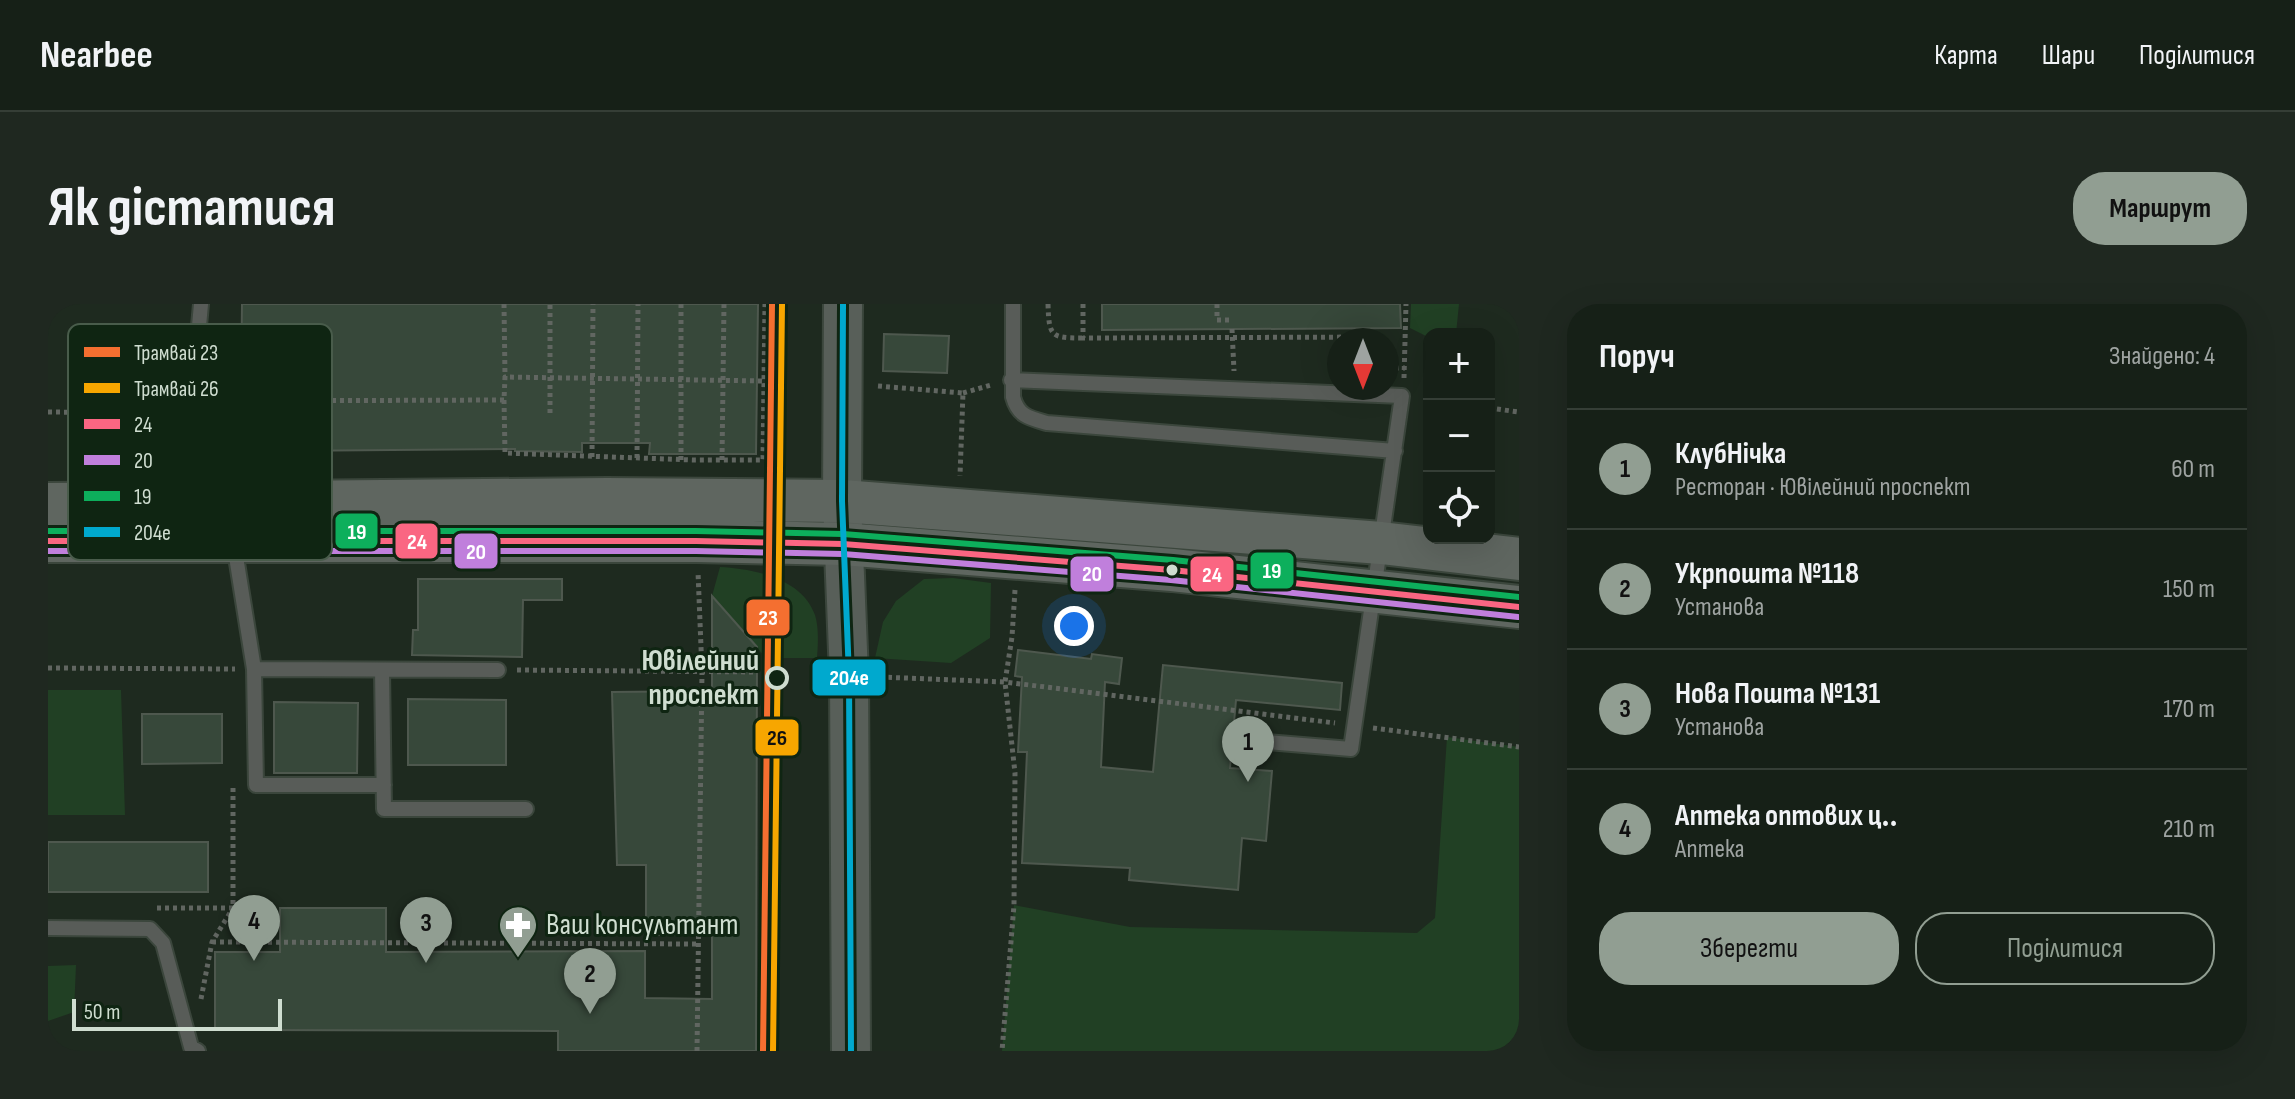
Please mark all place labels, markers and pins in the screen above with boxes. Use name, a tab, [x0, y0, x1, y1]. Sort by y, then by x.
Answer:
unlabelled marker	[1164, 562, 1180, 578]
place label: Ювілейний проспект	[641, 643, 759, 713]
marker: Ювілейний проспект	[766, 667, 788, 689]
pin: 1	[1222, 716, 1274, 782]
pin: 4	[228, 895, 280, 961]
pin: 3	[400, 897, 452, 963]
pharmacy icon: Ваш консультант	[497, 904, 539, 959]
place label: Ваш консультант	[546, 907, 739, 943]
pin: 2	[564, 948, 616, 1014]

